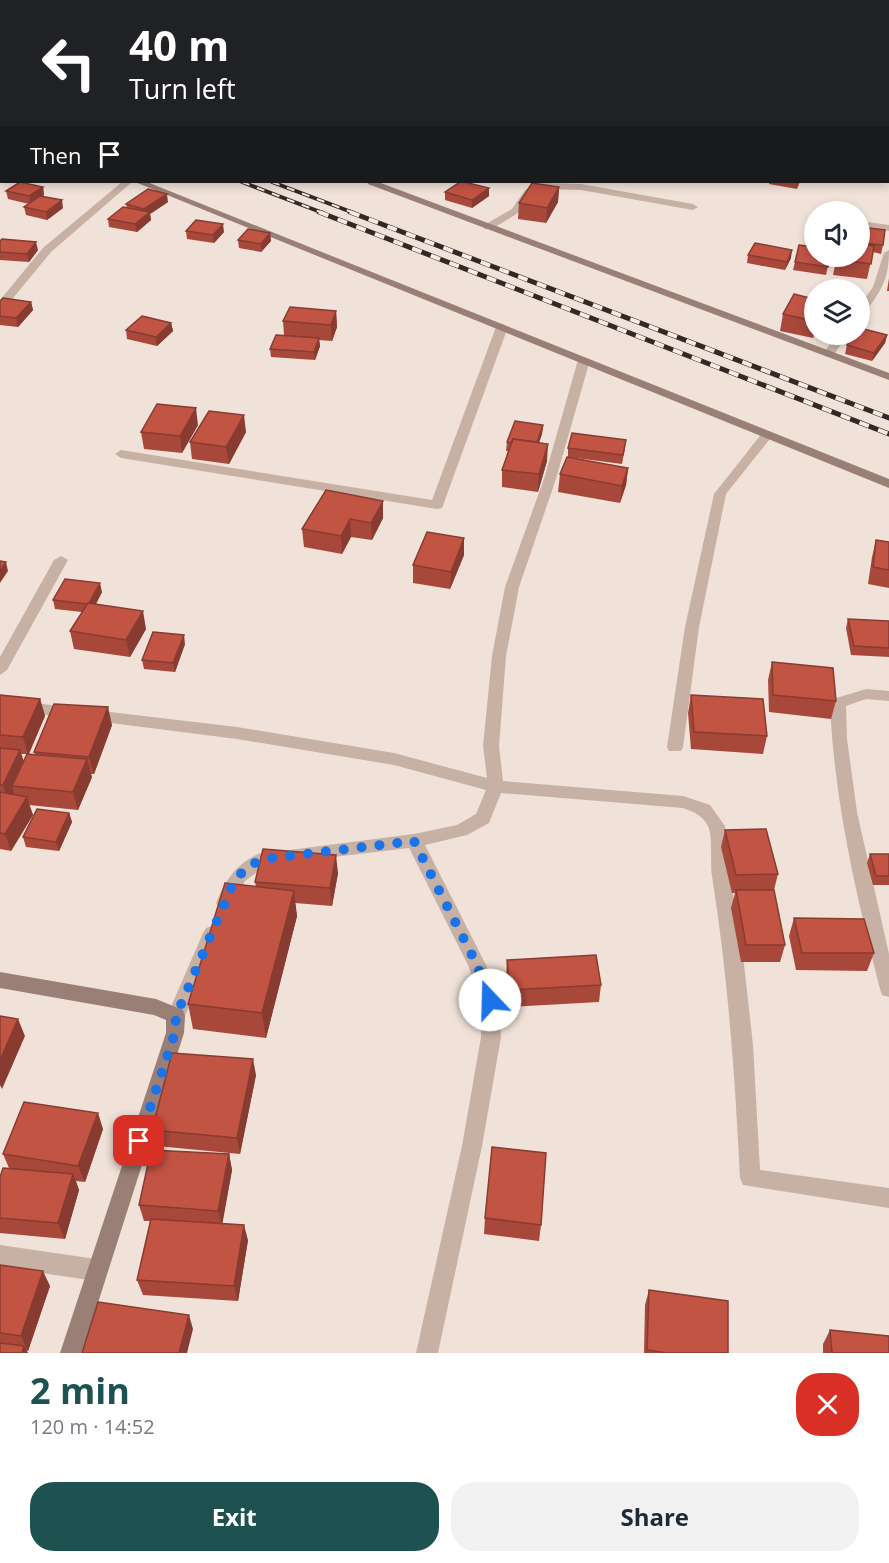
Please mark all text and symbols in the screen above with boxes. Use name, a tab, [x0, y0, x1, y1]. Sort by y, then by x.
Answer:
text: 40 m	[129, 16, 229, 73]
icon: left	[30, 24, 108, 102]
text: Turn left	[129, 70, 236, 107]
icon: arrive	[93, 138, 126, 171]
text: Then	[30, 140, 81, 170]
map controls	[804, 201, 870, 345]
button: sound	[804, 201, 870, 267]
button: layers	[804, 279, 870, 345]
position arrow	[458, 968, 522, 1032]
pin	[113, 1115, 164, 1166]
icon: arrive	[122, 1124, 155, 1157]
text: 2 min	[30, 1366, 130, 1415]
button: close	[796, 1373, 859, 1436]
text: 120 m · 14:52	[30, 1413, 155, 1440]
button: Exit	[30, 1482, 439, 1551]
button: Share	[451, 1482, 859, 1551]

